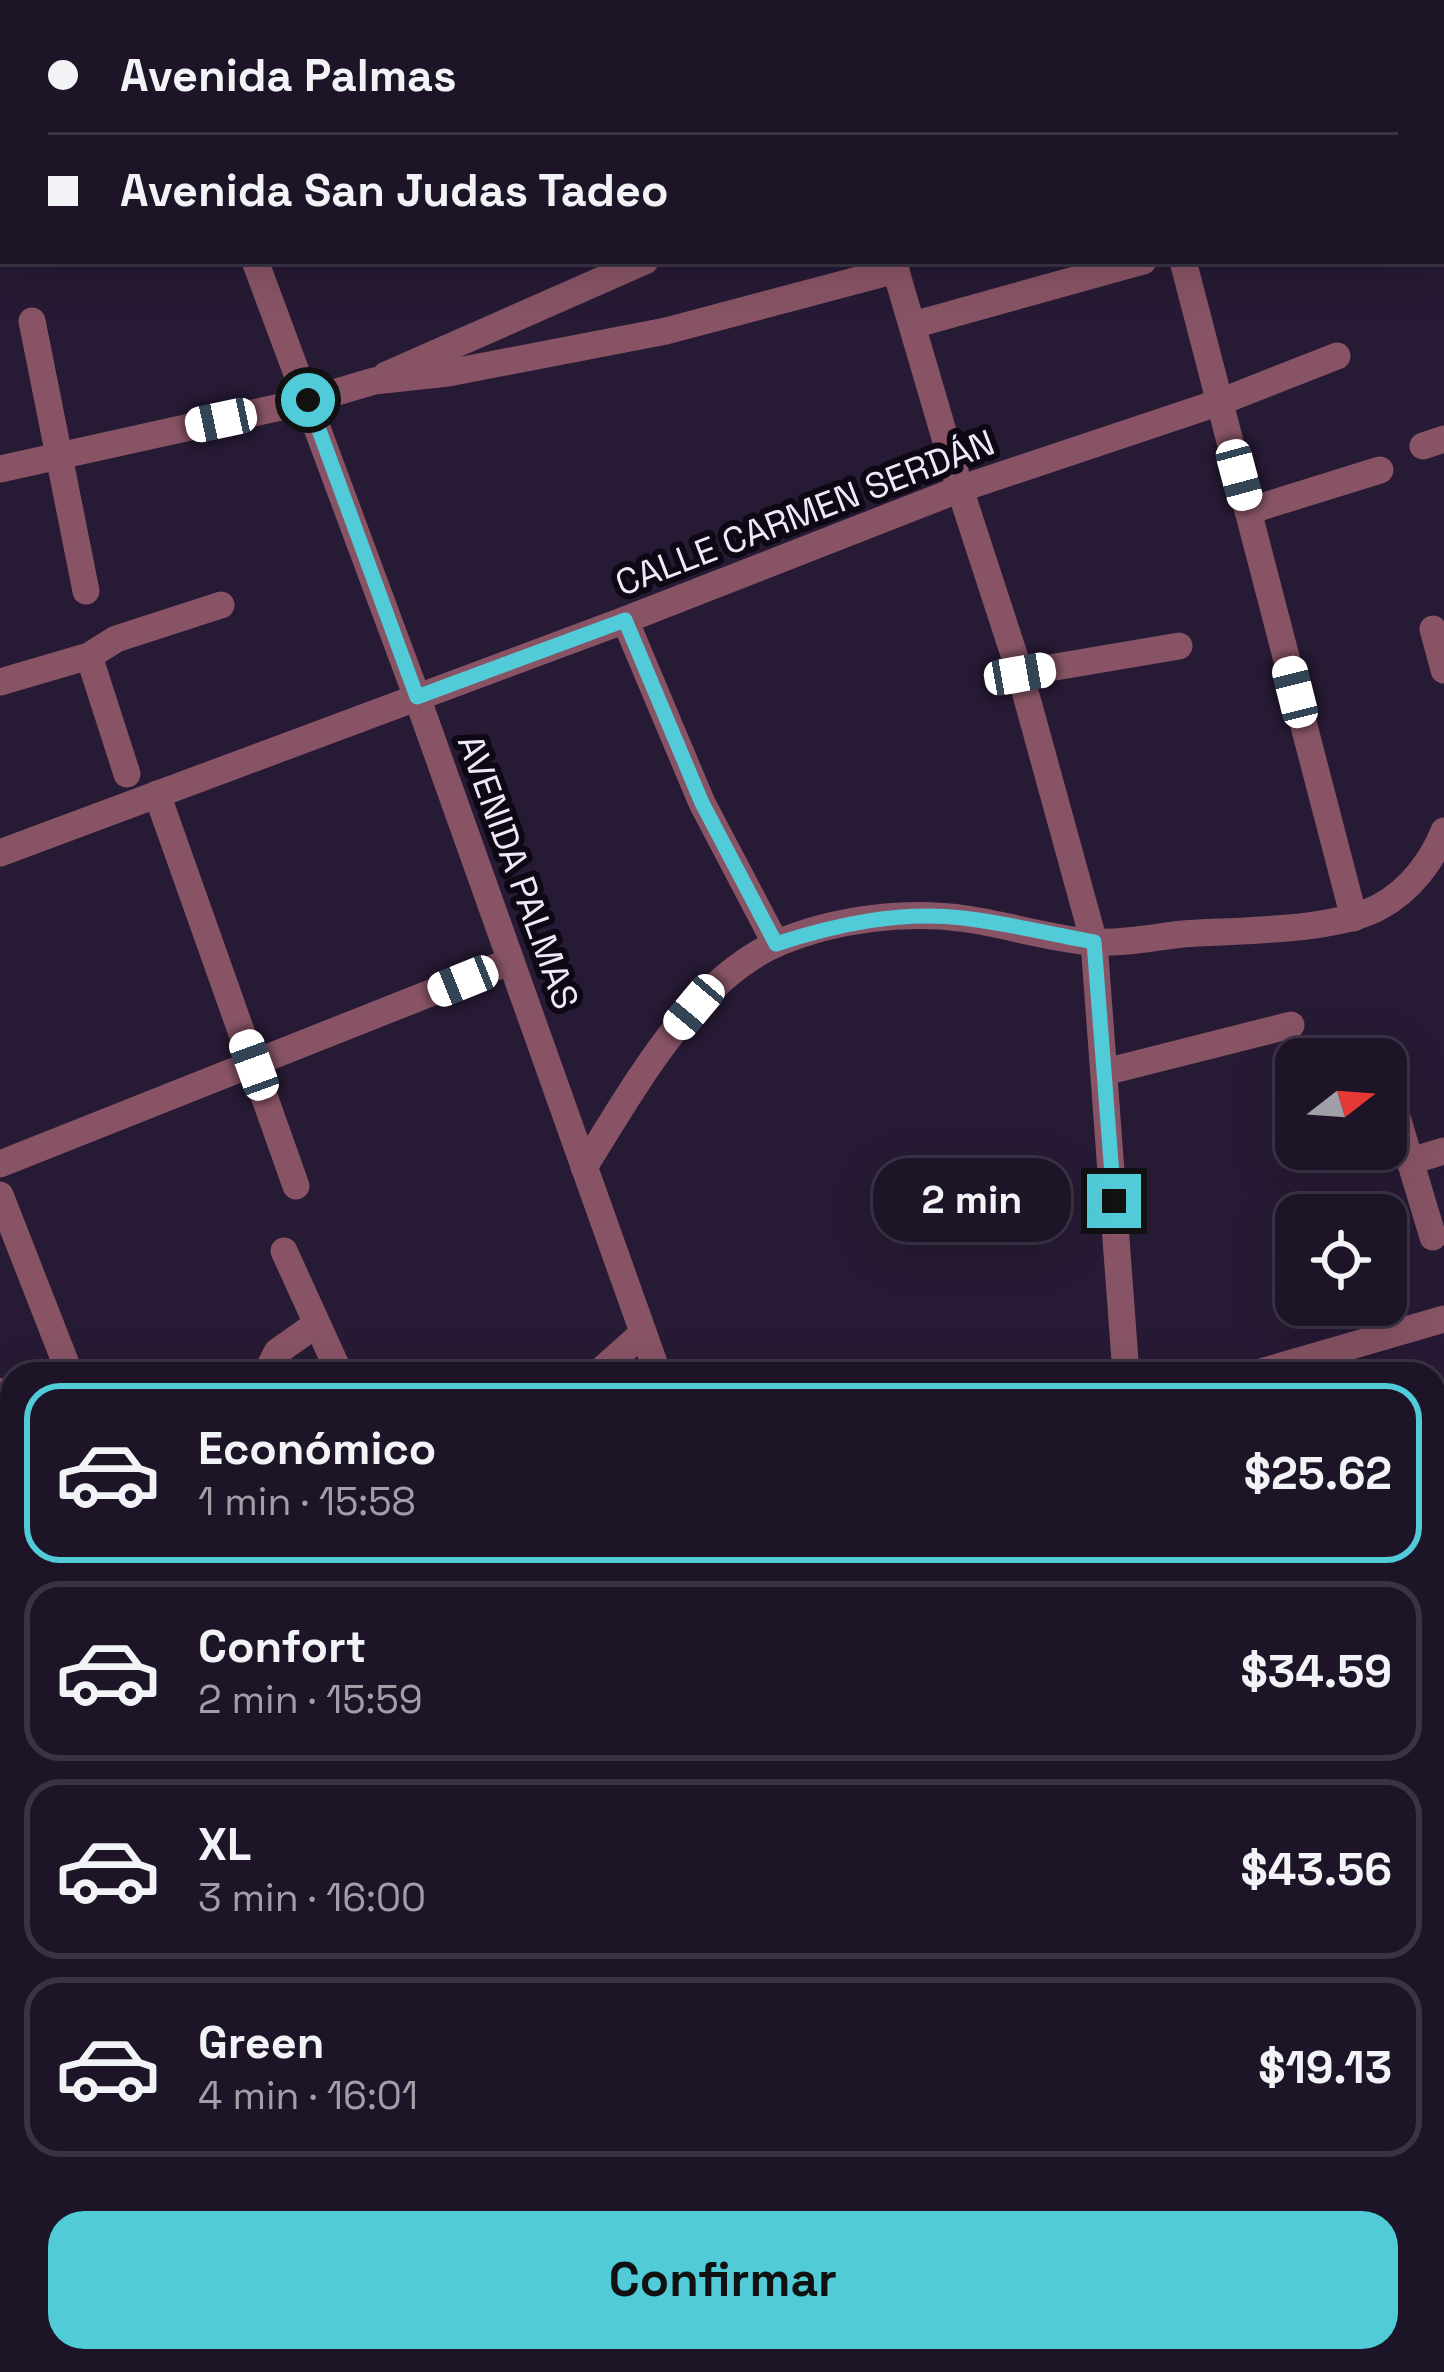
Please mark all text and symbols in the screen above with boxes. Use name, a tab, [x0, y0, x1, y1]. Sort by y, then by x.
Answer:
text: Avenida Palmas	[120, 47, 456, 104]
text: Avenida San Judas Tadeo	[120, 162, 669, 219]
route start	[281, 373, 335, 427]
car	[182, 395, 260, 445]
street label: CALLE CARMEN SERDÁN	[609, 419, 1001, 607]
car	[1212, 436, 1266, 514]
car	[981, 650, 1059, 698]
car	[1269, 653, 1321, 731]
street label: AVENIDA PALMAS	[447, 728, 589, 1016]
car	[423, 951, 503, 1011]
car	[657, 968, 731, 1046]
car	[225, 1025, 283, 1105]
north arrow	[1275, 1038, 1407, 1170]
map controls	[1275, 1038, 1407, 1326]
callout: 2 min	[874, 1159, 1072, 1243]
route end	[1087, 1174, 1141, 1228]
text: 2 min	[922, 1175, 1022, 1224]
button: locate	[1275, 1194, 1407, 1326]
icon: car	[54, 1419, 162, 1527]
text: Económico	[198, 1420, 436, 1477]
text: $25.62	[1244, 1445, 1392, 1502]
text: 1 min · 15:58	[198, 1477, 416, 1526]
icon: car	[54, 1617, 162, 1725]
text: Confort	[198, 1618, 366, 1675]
text: $34.59	[1241, 1643, 1392, 1700]
text: 2 min · 15:59	[198, 1675, 423, 1724]
icon: car	[54, 1815, 162, 1923]
text: XL	[198, 1816, 251, 1873]
text: $43.56	[1241, 1841, 1392, 1898]
text: 3 min · 16:00	[198, 1873, 426, 1922]
icon: car	[54, 2013, 162, 2121]
text: Green	[198, 2014, 324, 2071]
text: $19.13	[1258, 2039, 1392, 2096]
text: 4 min · 16:01	[198, 2071, 418, 2120]
button: Confirmar	[48, 2211, 1398, 2349]

